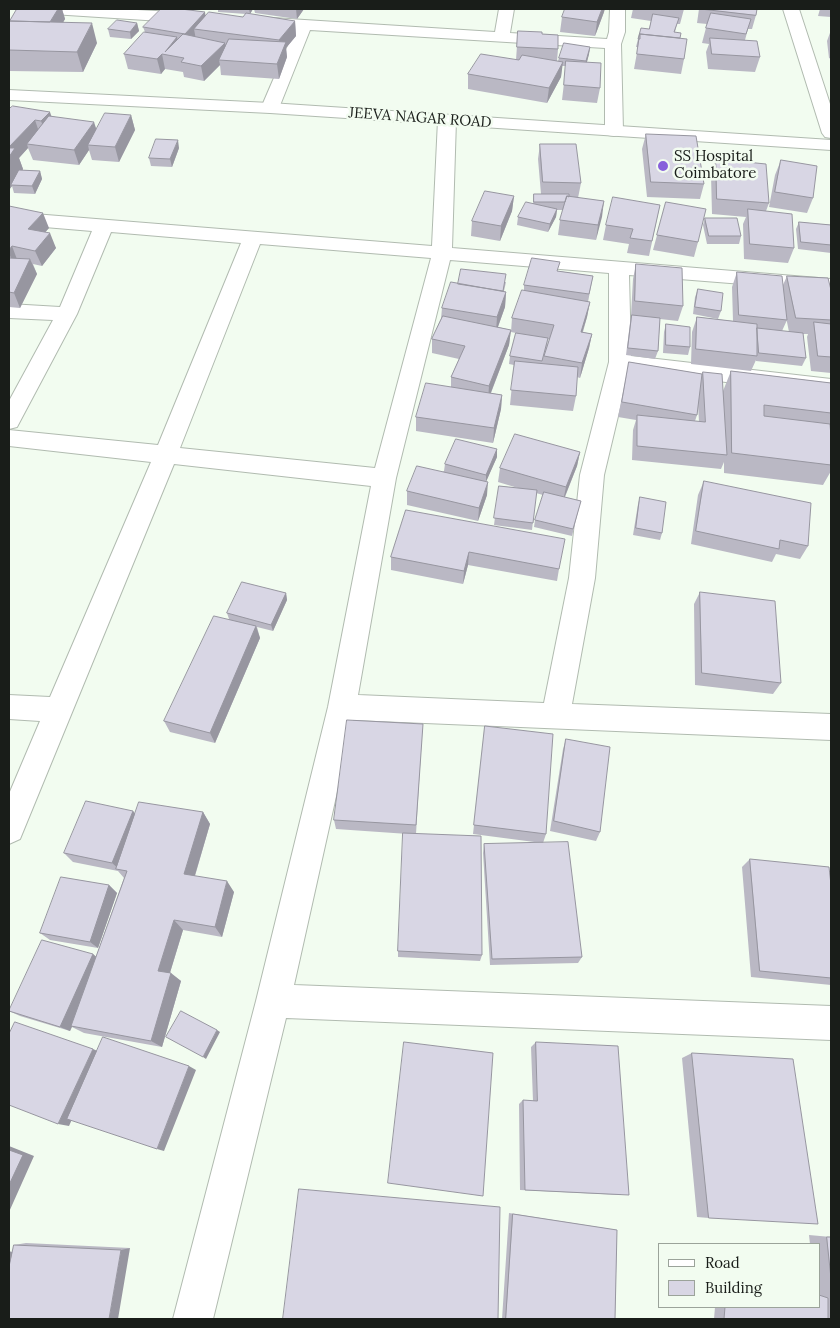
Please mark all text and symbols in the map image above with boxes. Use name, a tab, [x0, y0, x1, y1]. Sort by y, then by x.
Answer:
street label: JEEVA NAGAR ROAD	[348, 104, 492, 132]
place label: SS Hospital Coimbatore	[674, 148, 756, 183]
marker: SS Hospital Coimbatore	[656, 159, 670, 173]
legend	[658, 1243, 820, 1308]
text: Road	[705, 1253, 740, 1272]
text: Building	[705, 1278, 762, 1297]

